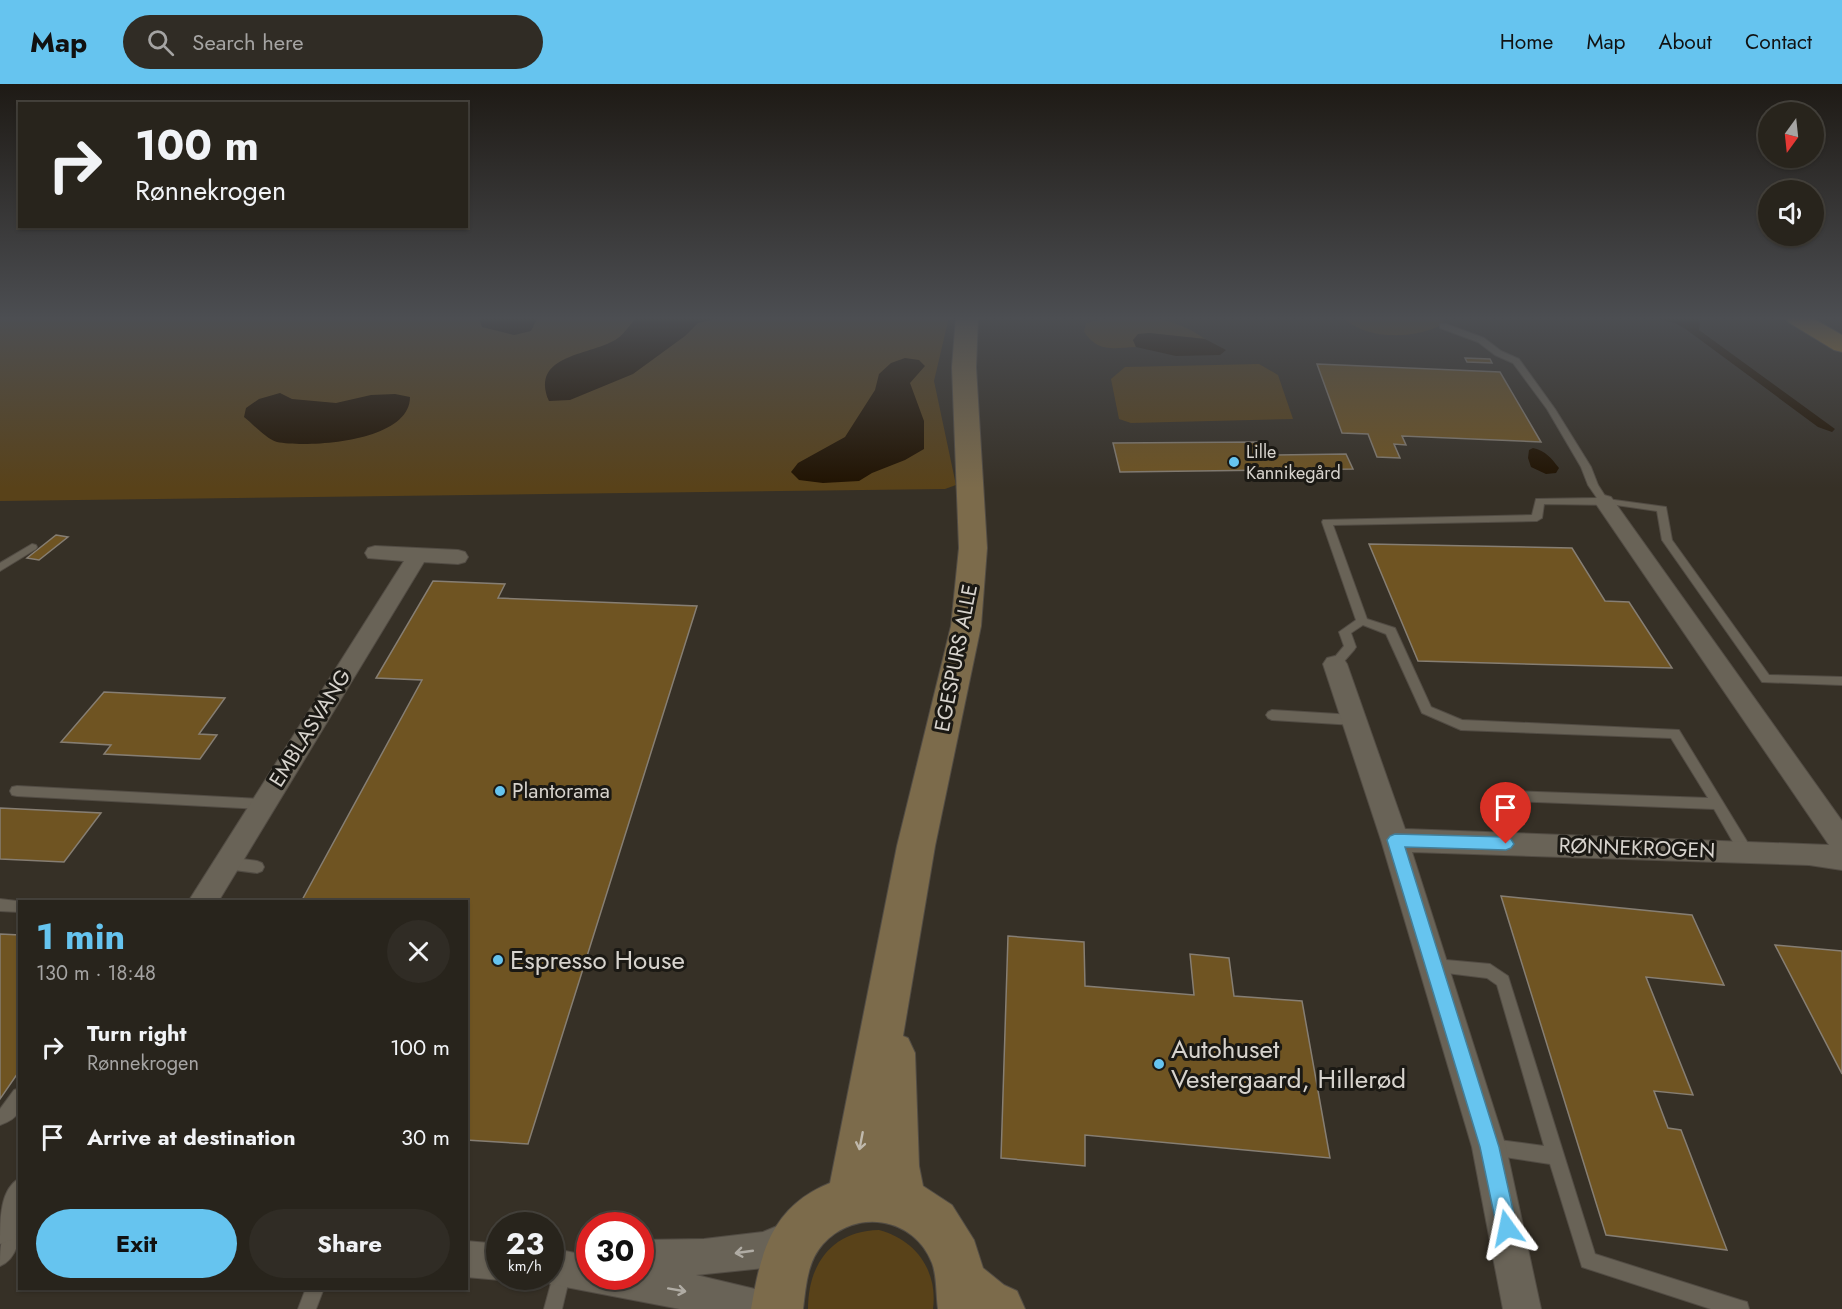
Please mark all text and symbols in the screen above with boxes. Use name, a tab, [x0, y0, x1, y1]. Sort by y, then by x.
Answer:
search box	[123, 15, 543, 69]
text: Map	[30, 22, 87, 63]
icon: search	[144, 26, 177, 59]
text: Search here	[192, 26, 304, 58]
text: Home	[1500, 27, 1553, 57]
text: Map	[1586, 27, 1626, 57]
text: About	[1659, 27, 1712, 57]
text: Contact	[1745, 27, 1812, 57]
north arrow	[1758, 102, 1824, 168]
map controls	[1758, 102, 1824, 246]
text: 100 m	[135, 115, 259, 176]
icon: right	[36, 126, 114, 204]
text: Rønnekrogen	[135, 171, 286, 210]
button: sound	[1758, 180, 1824, 246]
place label: Lille Kannikegård	[1246, 439, 1341, 486]
marker: Lille Kannikegård	[1227, 455, 1241, 469]
street label: EGESPURS ALLE	[927, 582, 985, 734]
street label: EMBLASVANG	[262, 663, 358, 793]
place label: Plantorama	[512, 776, 610, 806]
pin	[1480, 782, 1531, 844]
marker: Plantorama	[493, 784, 507, 798]
icon: arrive	[1489, 791, 1522, 824]
street label: RØNNEKROGEN	[1558, 830, 1716, 866]
text: 1 min	[36, 910, 125, 962]
button: close	[387, 920, 450, 983]
place label: Espresso House	[510, 941, 685, 979]
marker: Espresso House	[491, 953, 505, 967]
text: 130 m · 18:48	[36, 959, 156, 988]
text: Turn right	[87, 1017, 187, 1049]
place label: Autohuset Vestergaard, Hillerød	[1171, 1030, 1406, 1098]
icon: right	[36, 1031, 69, 1064]
text: 100 m	[390, 1031, 450, 1063]
text: Rønnekrogen	[87, 1049, 199, 1078]
marker: Autohuset Vestergaard, Hillerød	[1152, 1057, 1166, 1071]
icon: arrive	[36, 1121, 69, 1154]
text: Arrive at destination	[87, 1121, 296, 1153]
text: 30 m	[401, 1121, 450, 1153]
one-way arrow	[855, 1131, 866, 1151]
position arrow	[1475, 1196, 1539, 1260]
button: Exit	[36, 1209, 237, 1278]
button: Share	[249, 1209, 450, 1278]
speed limit sign: 30	[576, 1212, 654, 1290]
text: 23	[506, 1222, 544, 1265]
one-way arrow	[735, 1247, 754, 1258]
text: km/h	[508, 1255, 542, 1277]
one-way arrow	[666, 1285, 686, 1296]

